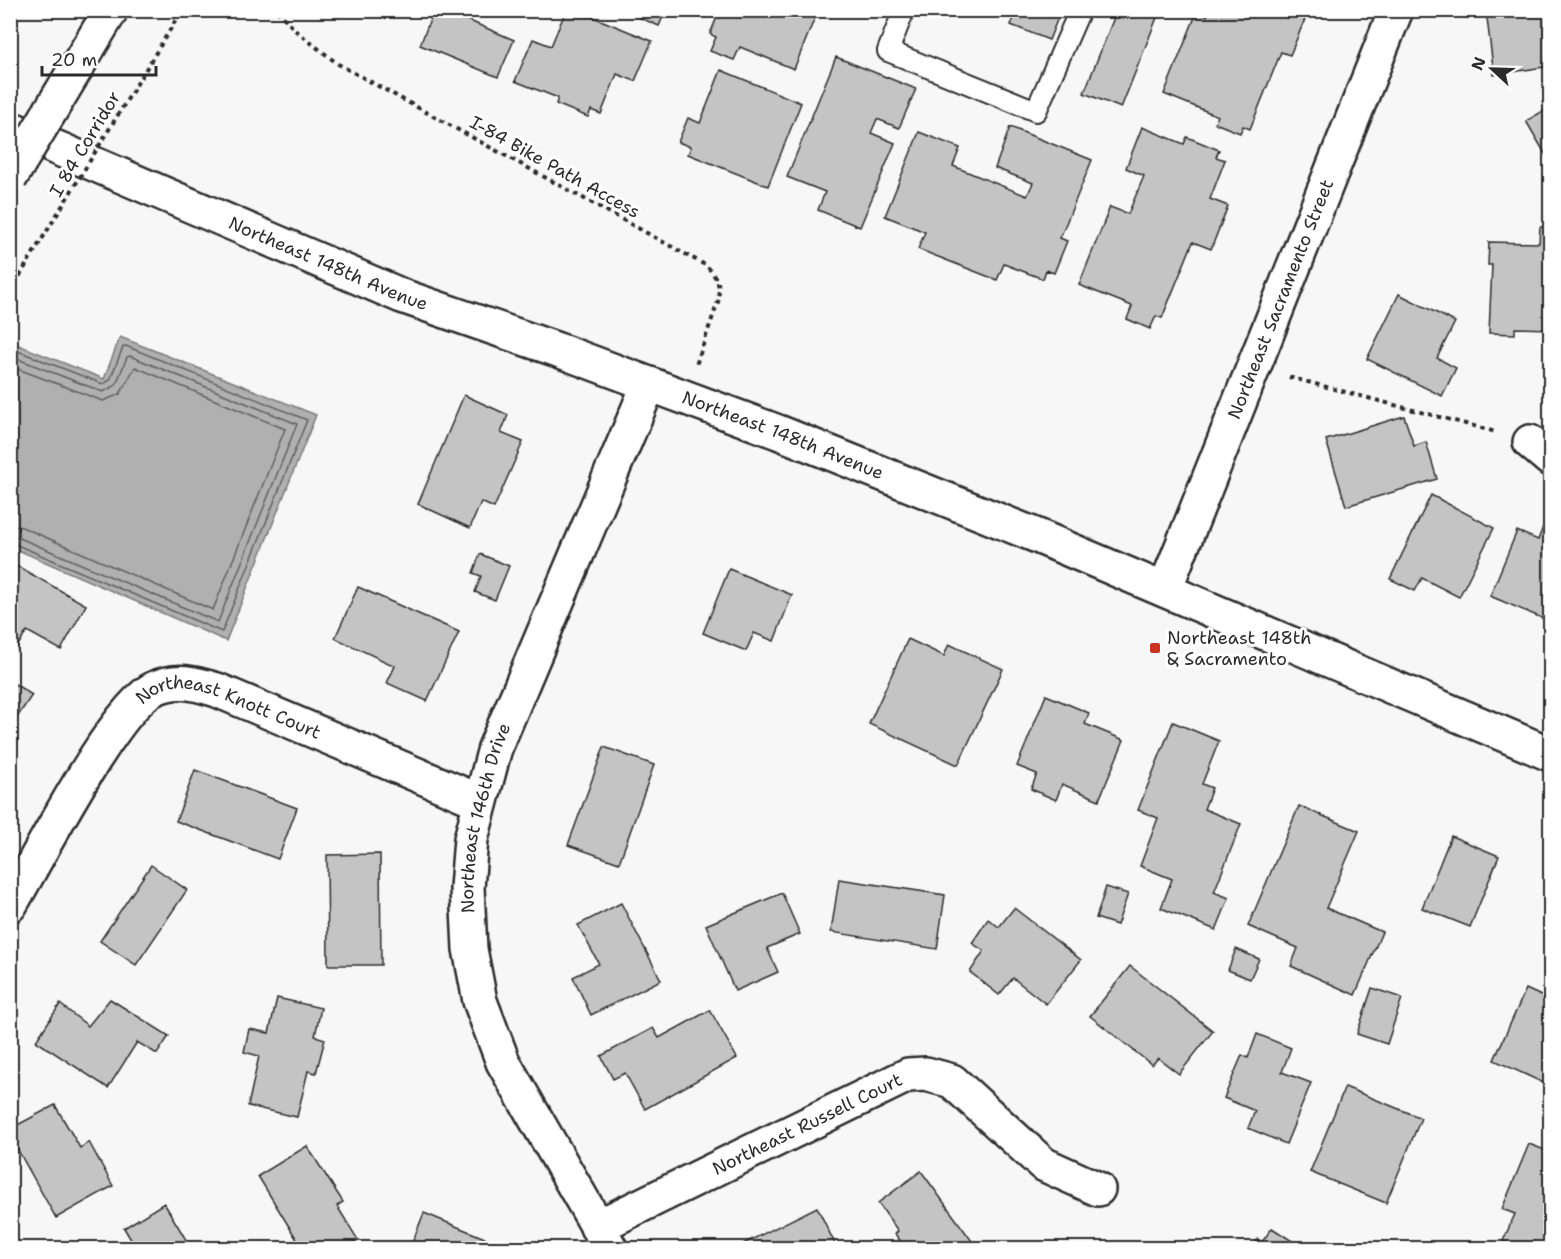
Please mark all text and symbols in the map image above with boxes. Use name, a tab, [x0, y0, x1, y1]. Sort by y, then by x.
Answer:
scale bar	[42, 39, 156, 77]
north arrow	[1462, 39, 1522, 99]
text: 20 m	[51, 48, 97, 72]
text: N	[1466, 54, 1491, 73]
street label: I 84 Corridor	[44, 87, 126, 201]
street label: I-84 Bike Path Access	[466, 110, 644, 224]
street label: Northeast Sacramento Street	[1222, 176, 1339, 423]
street label: Northeast 148th Avenue	[225, 211, 431, 316]
street label: Northeast 148th Avenue	[679, 385, 887, 485]
place label: Northeast 148th & Sacramento	[1167, 626, 1312, 671]
marker: Northeast 148th & Sacramento	[1148, 641, 1162, 655]
street label: Northeast Knott Court	[130, 670, 325, 745]
street label: Northeast 146th Drive	[455, 719, 516, 914]
street label: Northeast Russell Court	[708, 1068, 906, 1181]

